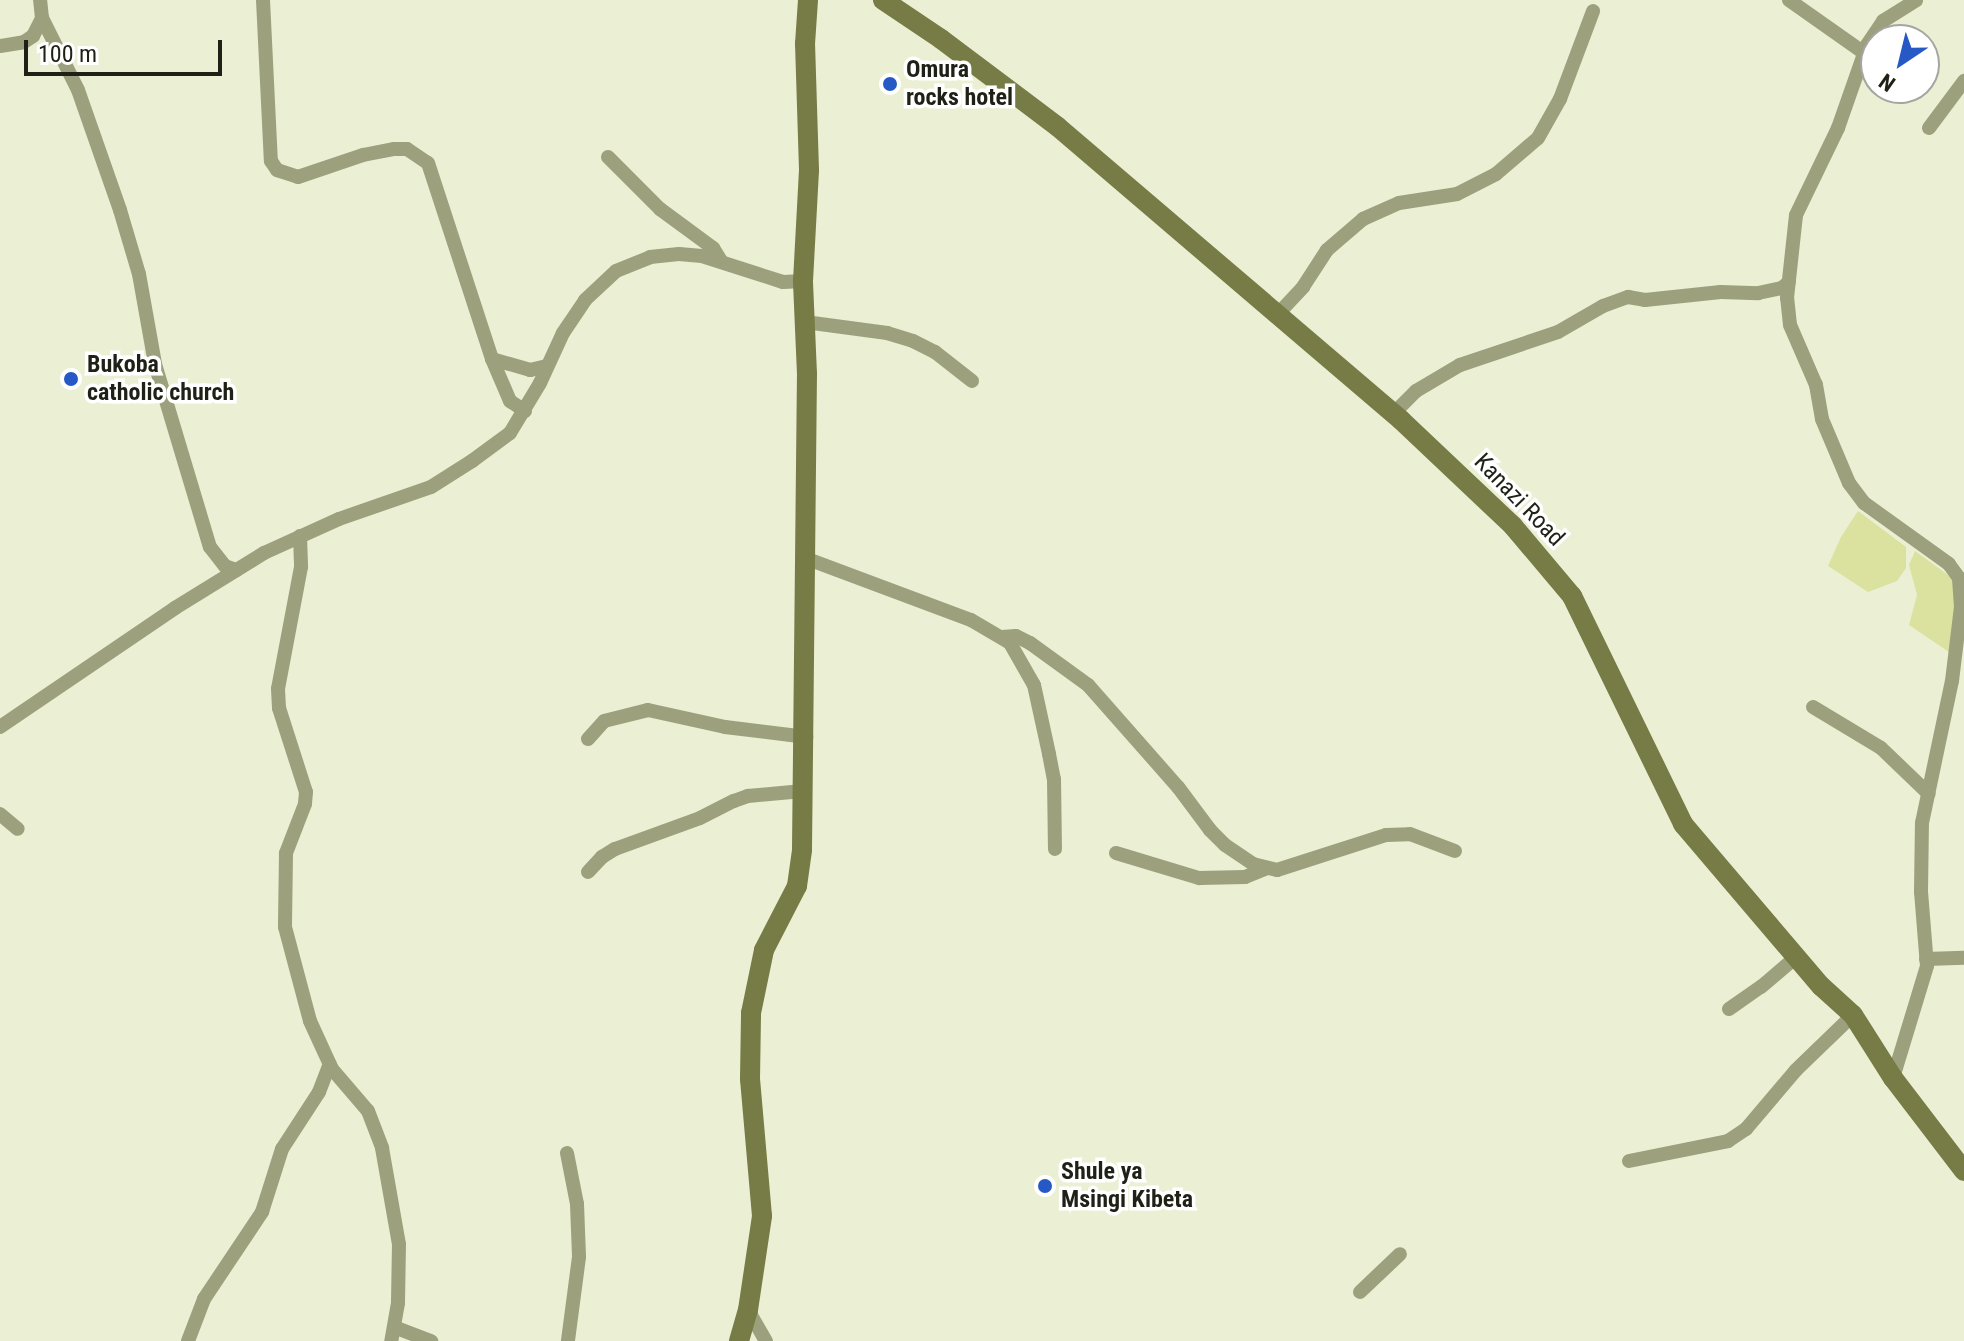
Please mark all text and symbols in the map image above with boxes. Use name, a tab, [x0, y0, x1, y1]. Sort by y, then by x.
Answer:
scale bar	[28, 24, 226, 74]
north arrow	[1860, 24, 1940, 104]
text: 100 m	[38, 40, 97, 68]
place label: Omura rocks hotel	[906, 56, 1013, 112]
text: N	[1874, 68, 1900, 97]
marker: Omura rocks hotel	[881, 75, 899, 93]
place label: Bukoba catholic church	[87, 351, 234, 407]
marker: Bukoba catholic church	[62, 370, 80, 388]
street label: Kanazi Road	[1468, 448, 1570, 552]
place label: Shule ya Msingi Kibeta	[1061, 1158, 1193, 1214]
marker: Shule ya Msingi Kibeta	[1036, 1177, 1054, 1195]

